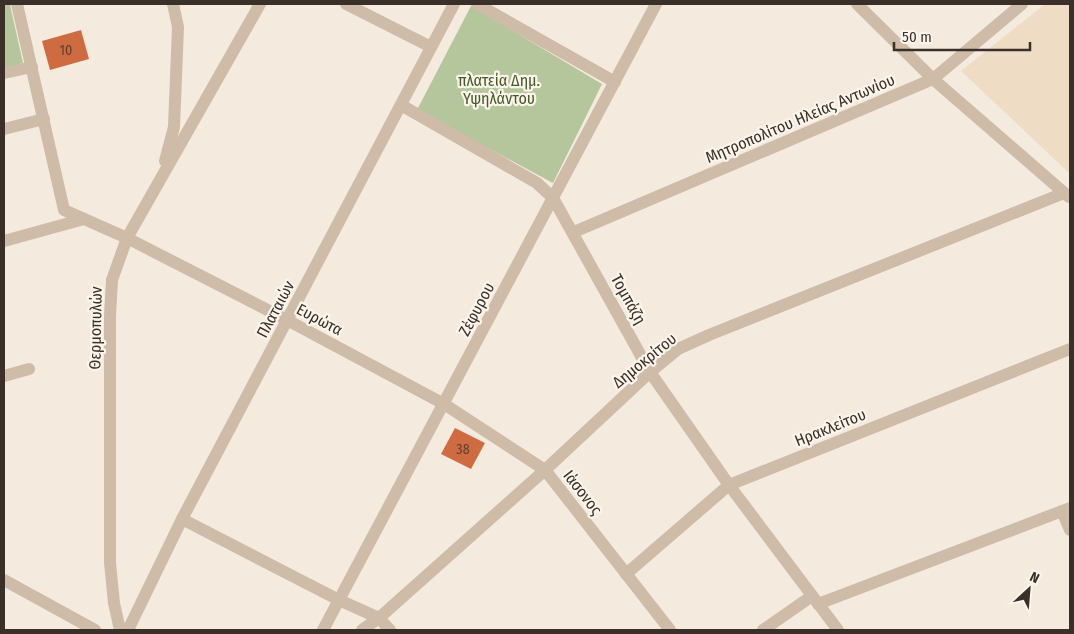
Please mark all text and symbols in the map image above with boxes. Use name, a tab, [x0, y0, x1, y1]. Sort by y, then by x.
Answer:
scale bar	[894, 20, 1030, 52]
text: 50 m	[902, 28, 932, 46]
house number: 10	[60, 42, 72, 59]
street label: Μητροπολίτου Ηλείας Αντωνίου	[703, 70, 898, 167]
park label: πλατεία Δημ. Υψηλάντου	[458, 71, 540, 108]
street label: Τομπάζη	[607, 271, 650, 328]
street label: Πλαταιών	[253, 278, 298, 341]
street label: Ζέφυρου	[455, 279, 498, 339]
street label: Θερμοπυλών	[85, 286, 106, 370]
street label: Ευρώτα	[293, 299, 346, 339]
street label: Δημοκρίτου	[609, 329, 680, 392]
street label: Ηρακλείτου	[792, 405, 869, 450]
house number: 38	[456, 441, 470, 458]
street label: Ιάσονος	[559, 466, 606, 519]
north arrow	[1004, 564, 1054, 614]
text: N	[1027, 568, 1042, 587]

